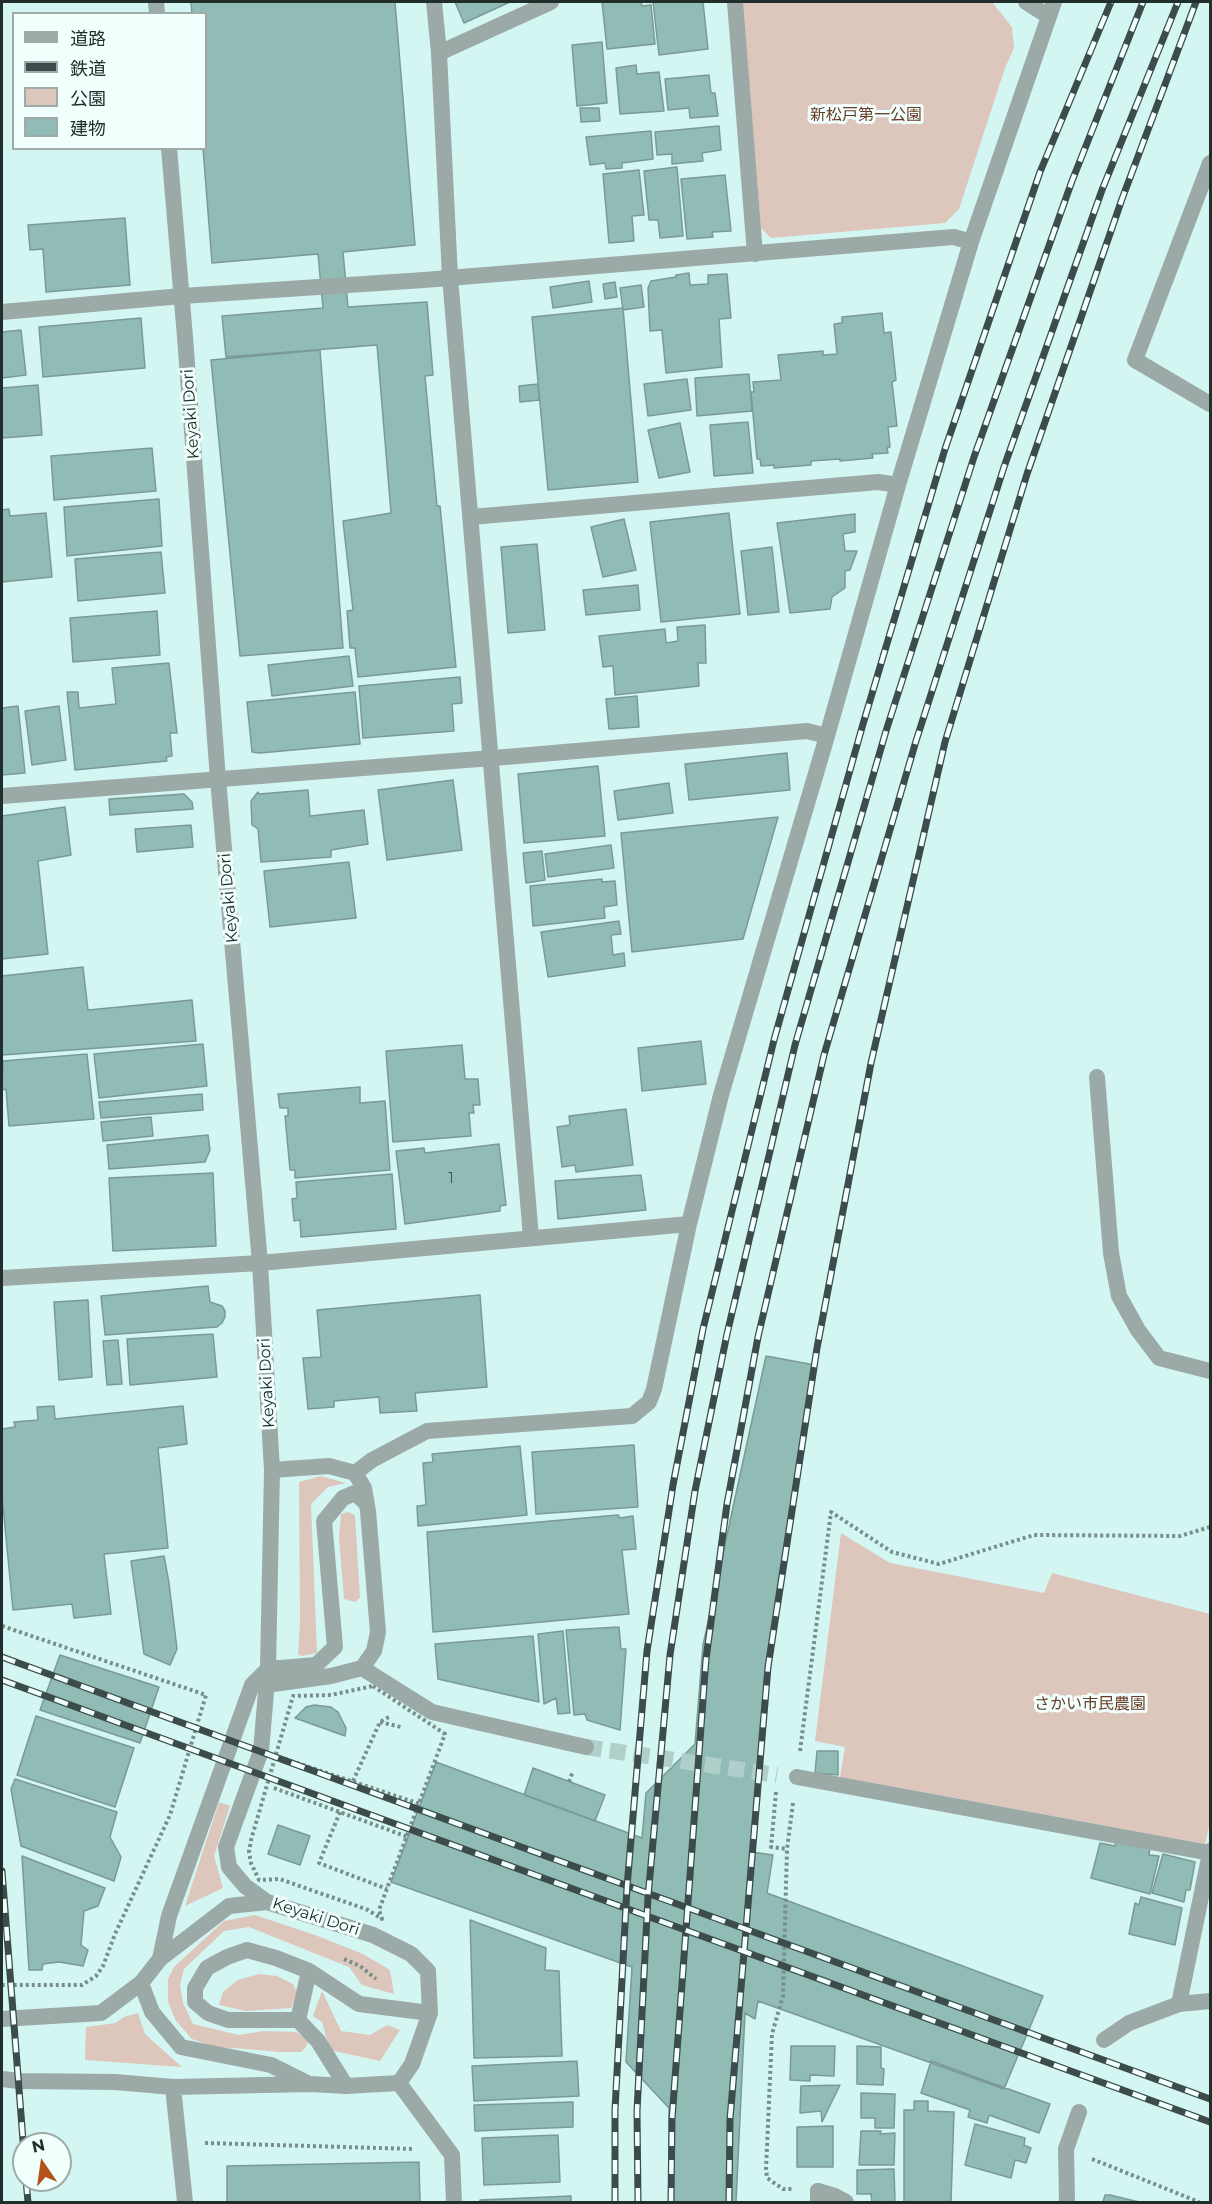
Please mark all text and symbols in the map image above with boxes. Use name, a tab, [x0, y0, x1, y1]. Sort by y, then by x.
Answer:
legend	[12, 12, 207, 150]
text: 道路	[70, 28, 106, 50]
text: 鉄道	[70, 58, 106, 80]
text: 公園	[70, 88, 106, 110]
park label: 新松戸第一公園	[810, 105, 922, 125]
text: 建物	[70, 118, 106, 140]
street label: Keyaki Dori	[178, 368, 204, 460]
street label: Keyaki Dori	[216, 852, 242, 944]
house number: 1	[448, 1171, 454, 1187]
street label: Keyaki Dori	[255, 1337, 279, 1429]
park label: さかい市民農園	[1034, 1694, 1146, 1714]
street label: Keyaki Dori	[270, 1894, 362, 1940]
north arrow	[12, 2132, 72, 2192]
text: N	[30, 2135, 47, 2157]

